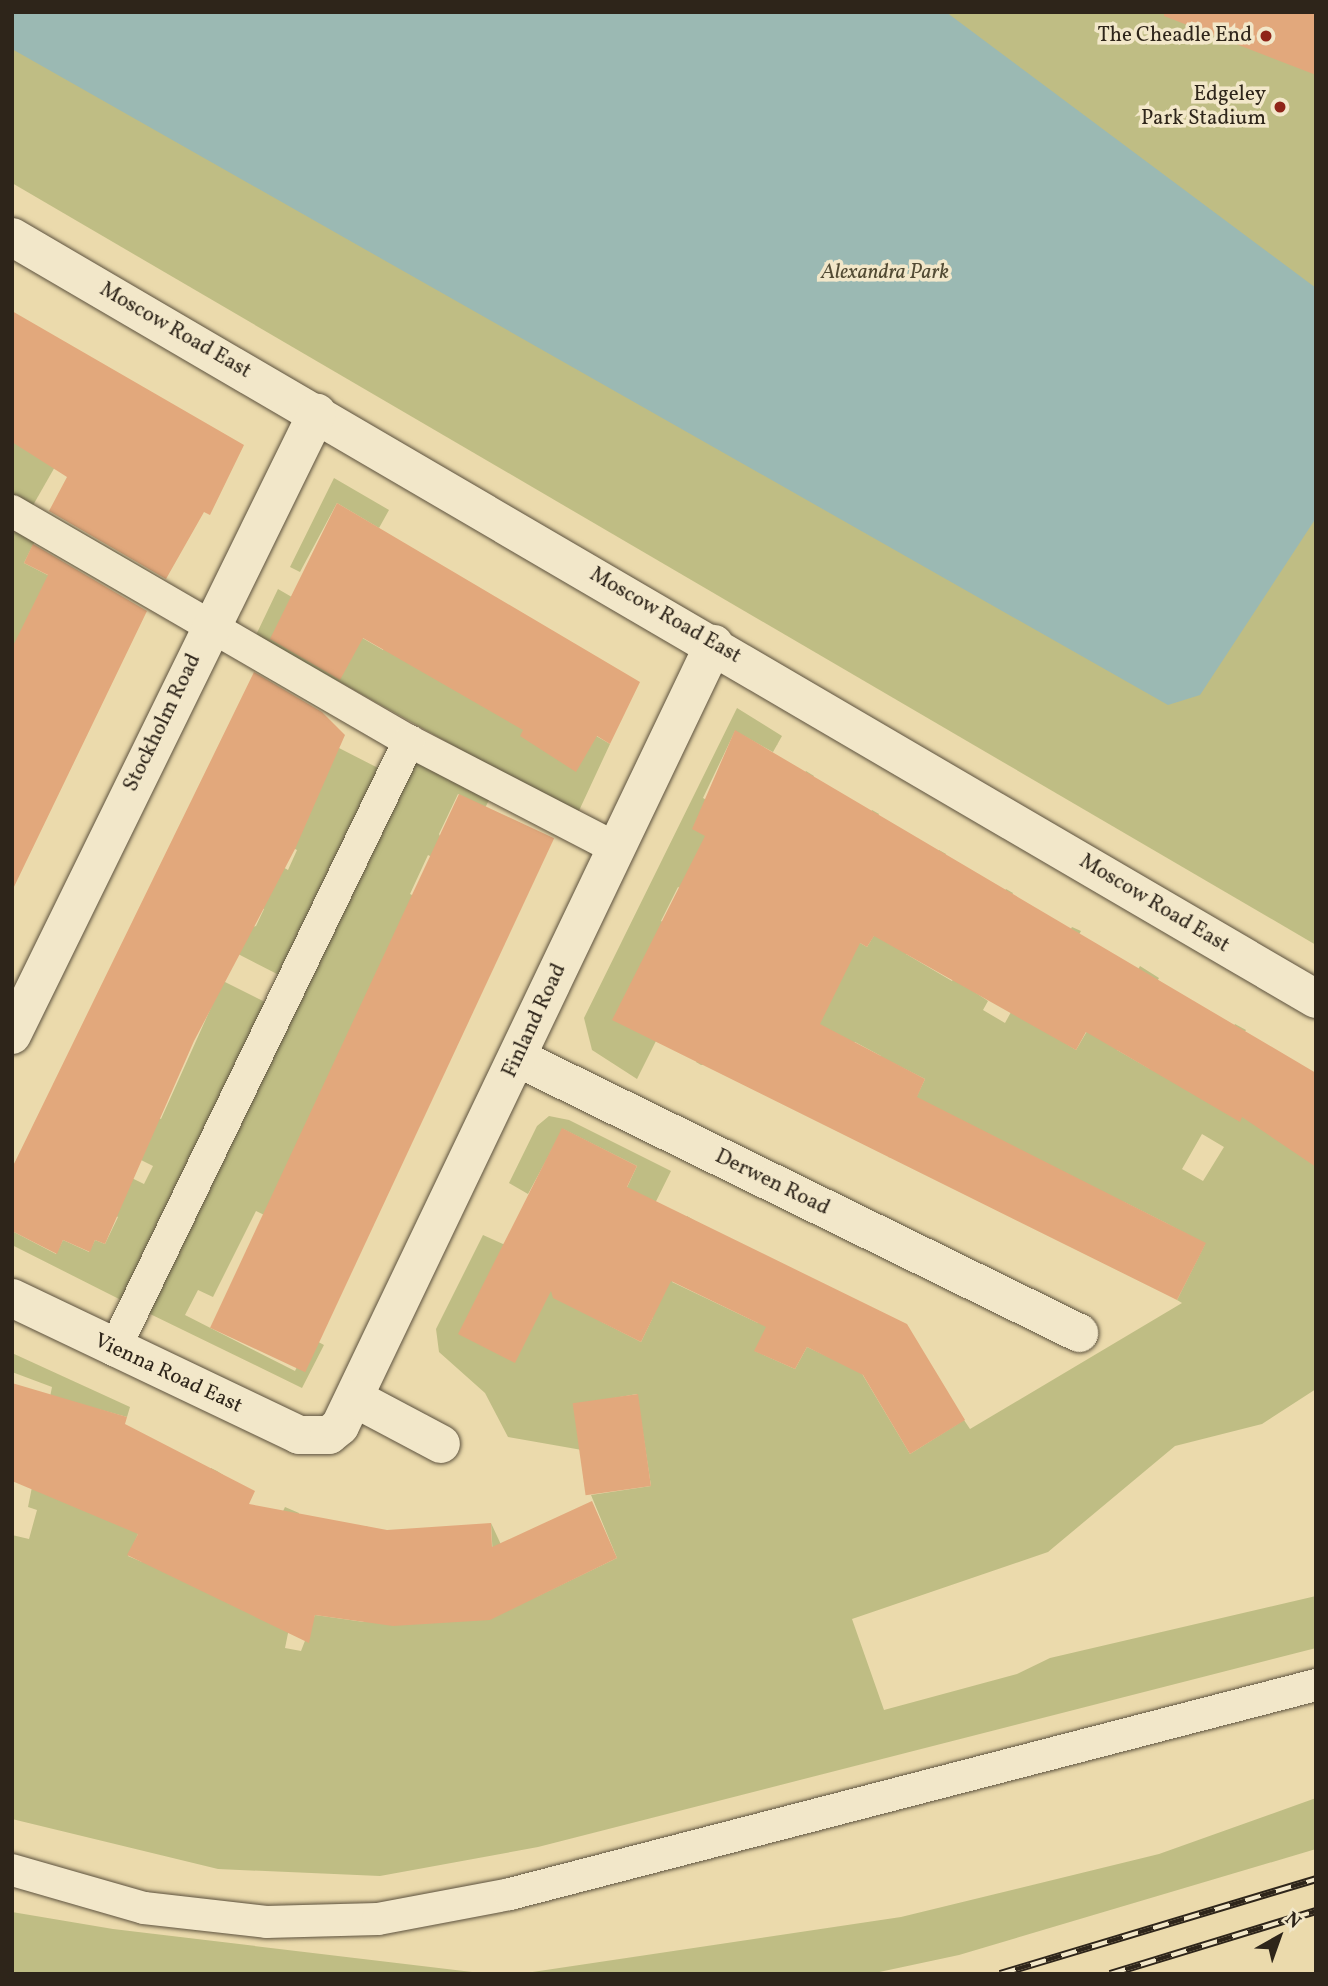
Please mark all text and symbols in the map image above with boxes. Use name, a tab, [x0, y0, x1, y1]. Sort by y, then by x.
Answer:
place label: The Cheadle End	[1098, 23, 1252, 49]
marker: The Cheadle End	[1258, 28, 1274, 44]
place label: Edgeley Park Stadium	[1141, 82, 1266, 132]
marker: Edgeley Park Stadium	[1272, 99, 1288, 115]
park label: Alexandra Park	[821, 260, 949, 286]
street label: Moscow Road East	[95, 277, 255, 385]
street label: Moscow Road East	[585, 562, 745, 670]
street label: Stockholm Road	[119, 650, 207, 796]
street label: Moscow Road East	[1074, 849, 1234, 959]
street label: Finland Road	[498, 960, 572, 1082]
street label: Derwen Road	[711, 1144, 833, 1222]
street label: Vienna Road East	[90, 1329, 246, 1419]
north arrow	[1244, 1902, 1314, 1972]
text: N	[1279, 1907, 1306, 1935]

